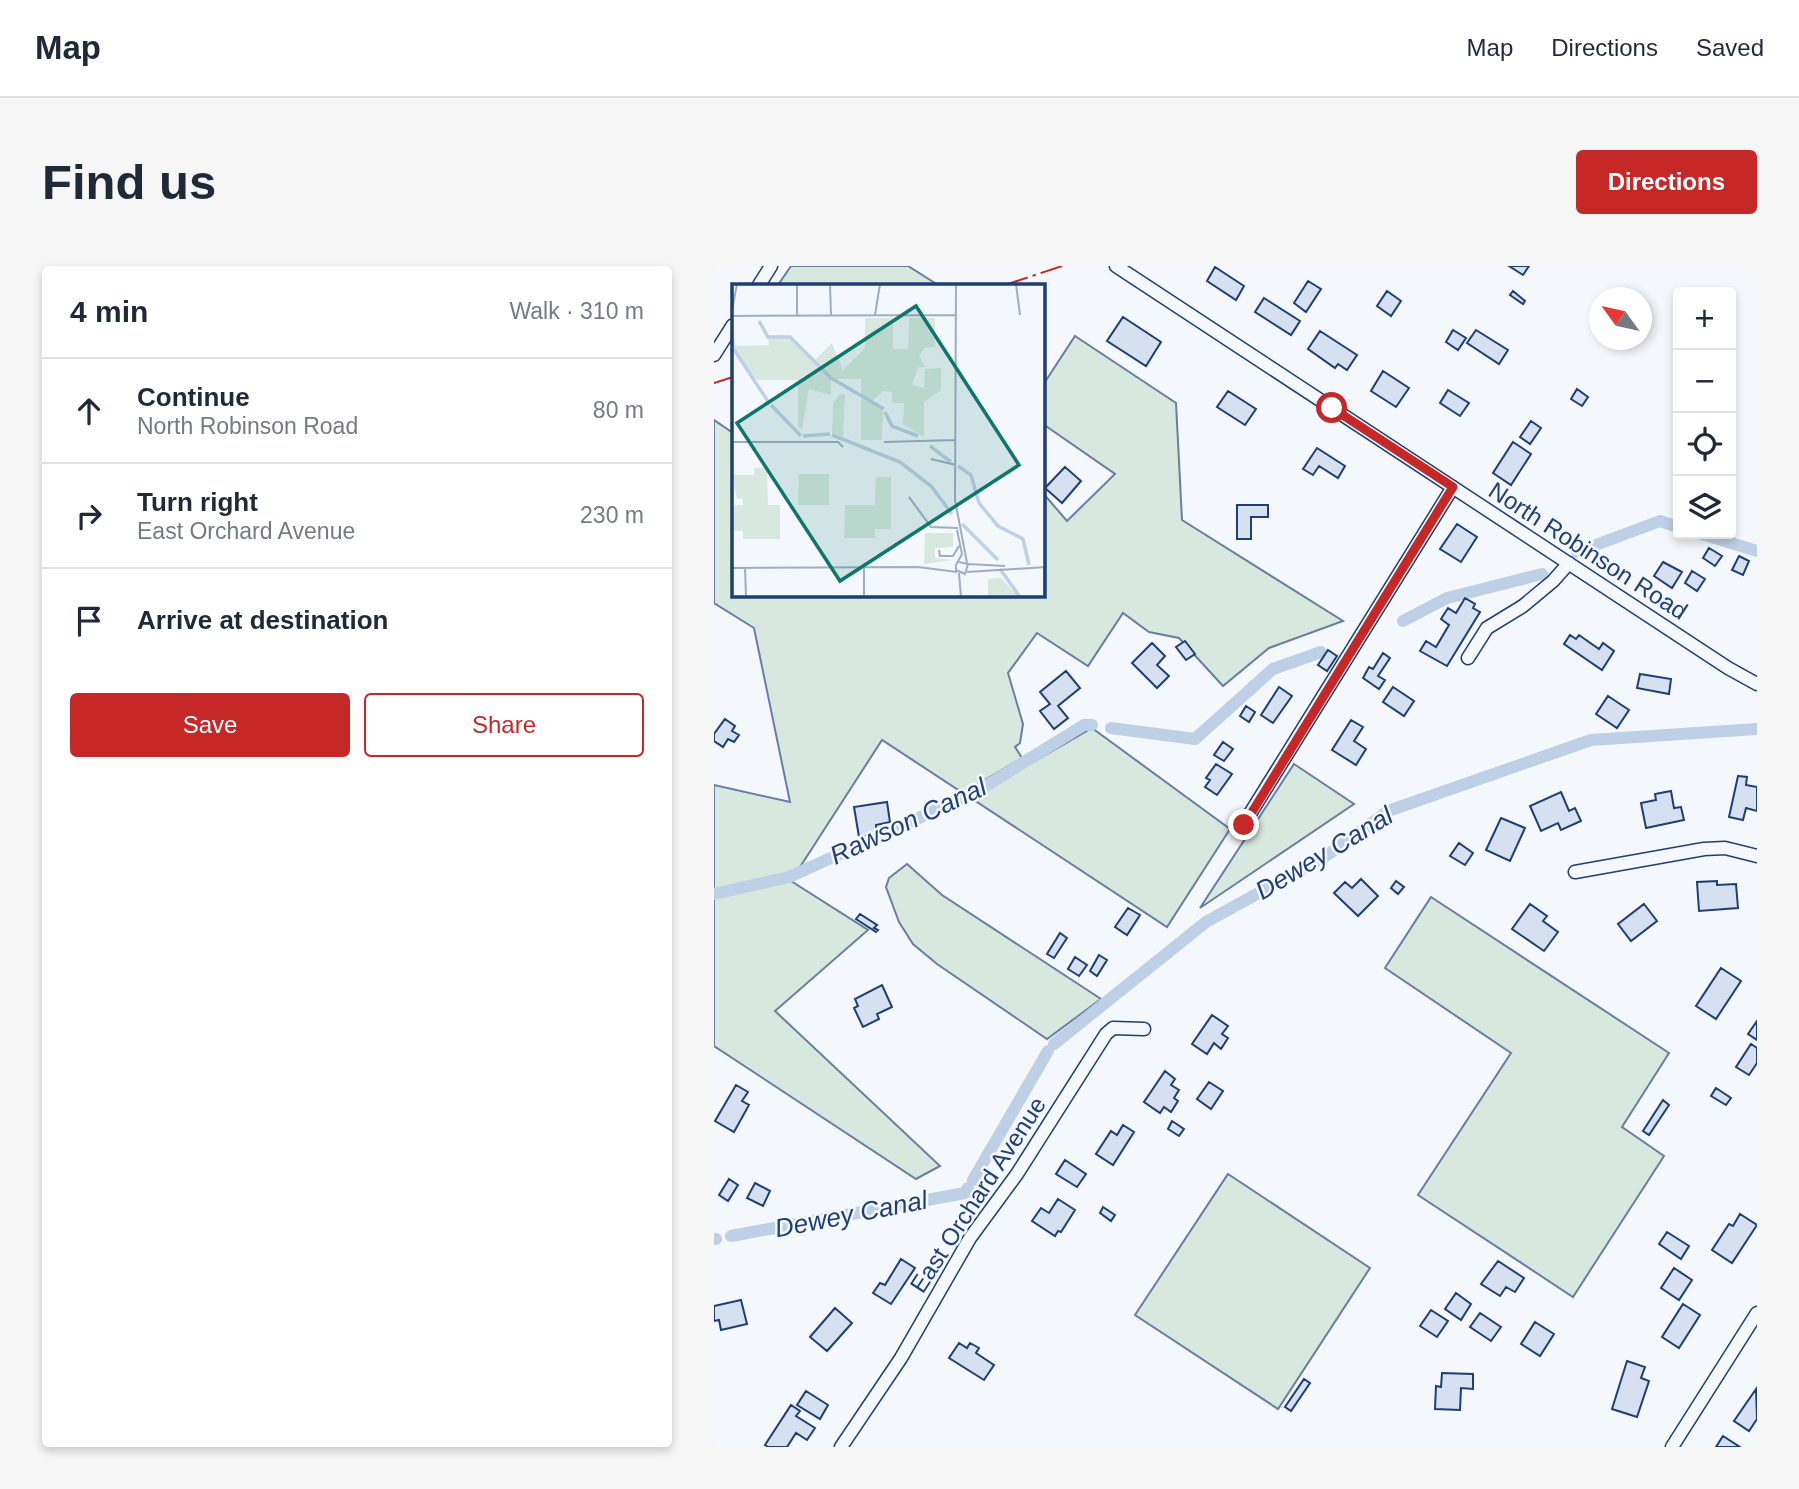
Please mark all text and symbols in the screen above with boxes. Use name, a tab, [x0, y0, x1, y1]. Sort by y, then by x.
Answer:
text: Map	[35, 29, 101, 66]
text: Map	[1467, 34, 1513, 61]
text: Directions	[1551, 34, 1658, 61]
text: Saved	[1696, 34, 1764, 61]
button: Directions	[1576, 150, 1757, 214]
text: Find us	[42, 155, 216, 209]
inset map	[732, 284, 1045, 597]
north arrow	[1589, 287, 1652, 350]
map controls	[1673, 287, 1736, 539]
button: +	[1673, 287, 1736, 350]
text: 4 min	[70, 295, 148, 328]
text: Walk · 310 m	[509, 298, 644, 324]
button: −	[1673, 350, 1736, 413]
text: Continue	[137, 382, 250, 412]
icon: ahead	[70, 392, 108, 430]
route start	[1316, 392, 1347, 423]
text: 80 m	[593, 397, 644, 423]
text: North Robinson Road	[137, 413, 358, 439]
button: locate	[1673, 413, 1736, 476]
street label: North Robinson Road	[1484, 476, 1692, 625]
button: layers	[1673, 476, 1736, 539]
text: Turn right	[137, 487, 258, 517]
icon: right	[70, 497, 108, 535]
text: 230 m	[580, 502, 644, 528]
text: East Orchard Avenue	[137, 518, 355, 544]
icon: arrive	[70, 602, 108, 640]
text: Arrive at destination	[137, 605, 388, 635]
button: Save	[70, 693, 350, 757]
button: Share	[364, 693, 644, 757]
water label: Rawson Canal	[825, 771, 992, 870]
water label: Dewey Canal	[1250, 800, 1399, 906]
route end	[1228, 809, 1259, 840]
street label: East Orchard Avenue	[904, 1092, 1051, 1298]
water label: Dewey Canal	[772, 1184, 931, 1243]

